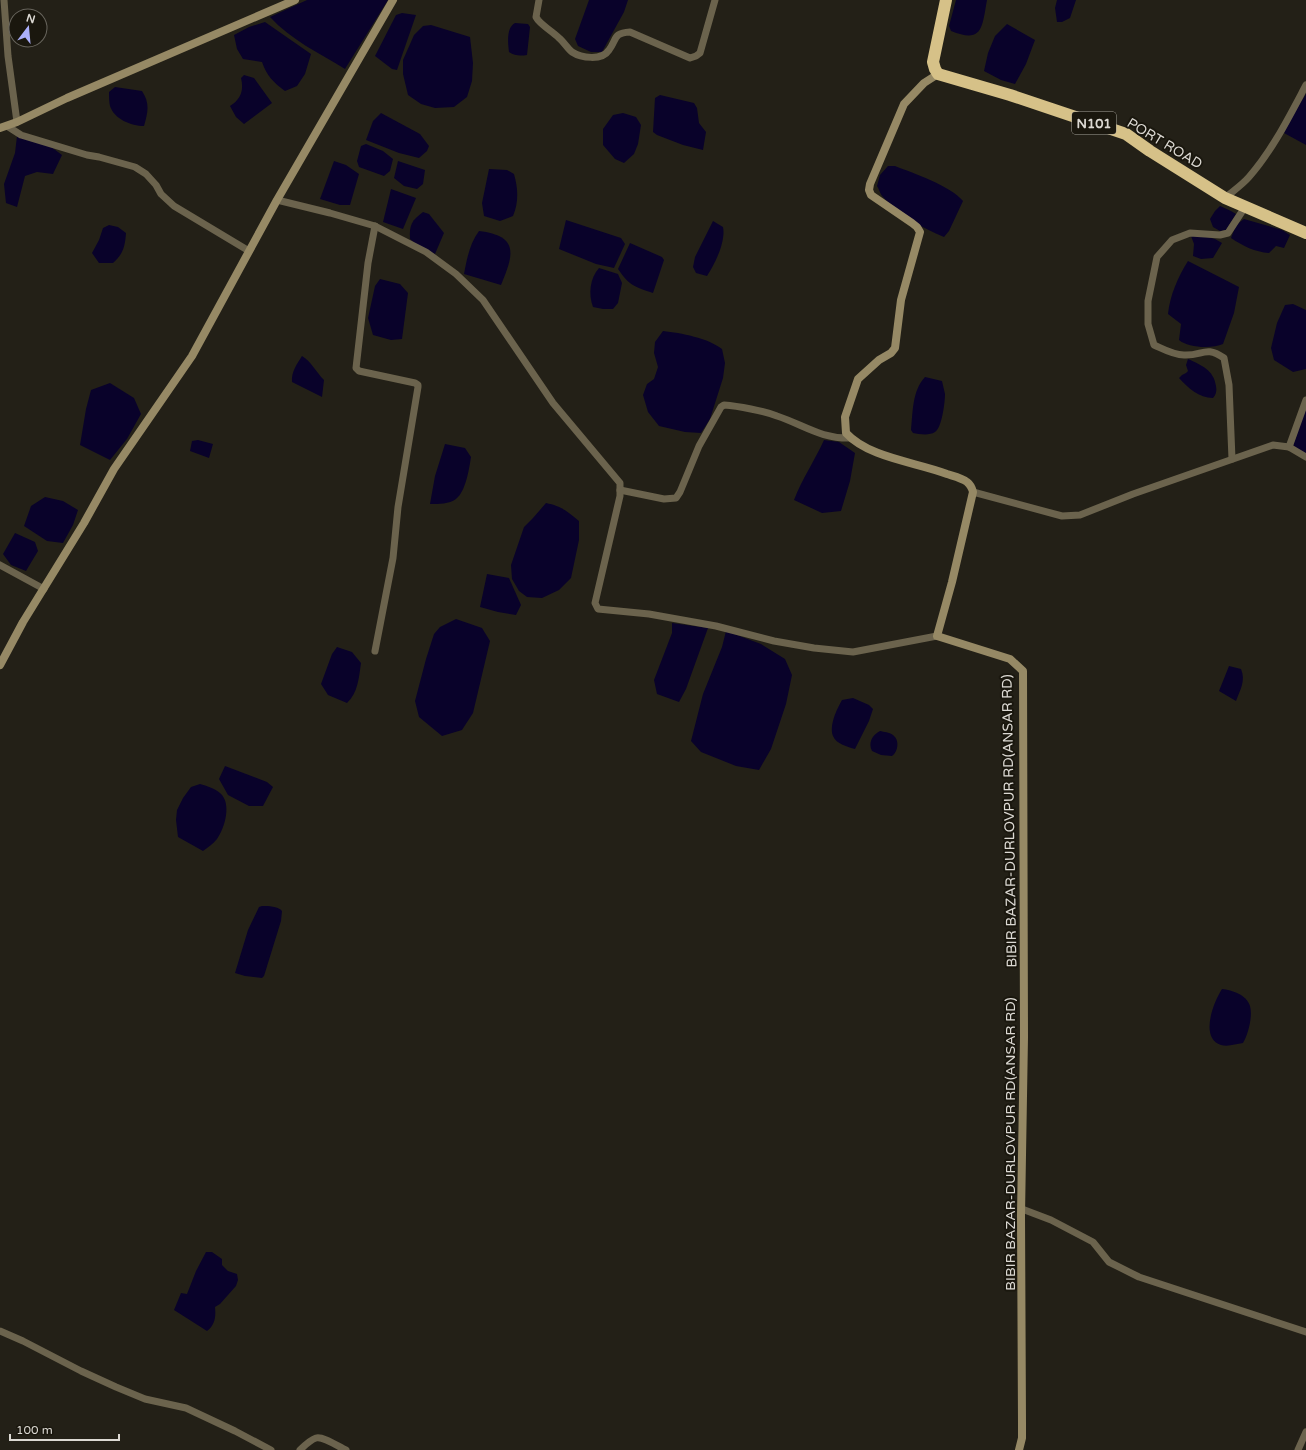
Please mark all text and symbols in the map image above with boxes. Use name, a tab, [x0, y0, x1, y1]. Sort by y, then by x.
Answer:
north arrow	[8, 8, 48, 48]
text: N	[25, 11, 37, 26]
road number: N101	[1072, 112, 1116, 134]
street label: PORT ROAD	[1124, 114, 1206, 173]
street label: BIBIR BAZAR-DURLOVPUR RD(ANSAR RD)	[998, 674, 1021, 968]
street label: BIBIR BAZAR-DURLOVPUR RD(ANSAR RD)	[1002, 997, 1019, 1291]
scale bar	[10, 1416, 119, 1442]
text: 100 m	[16, 1423, 53, 1437]

